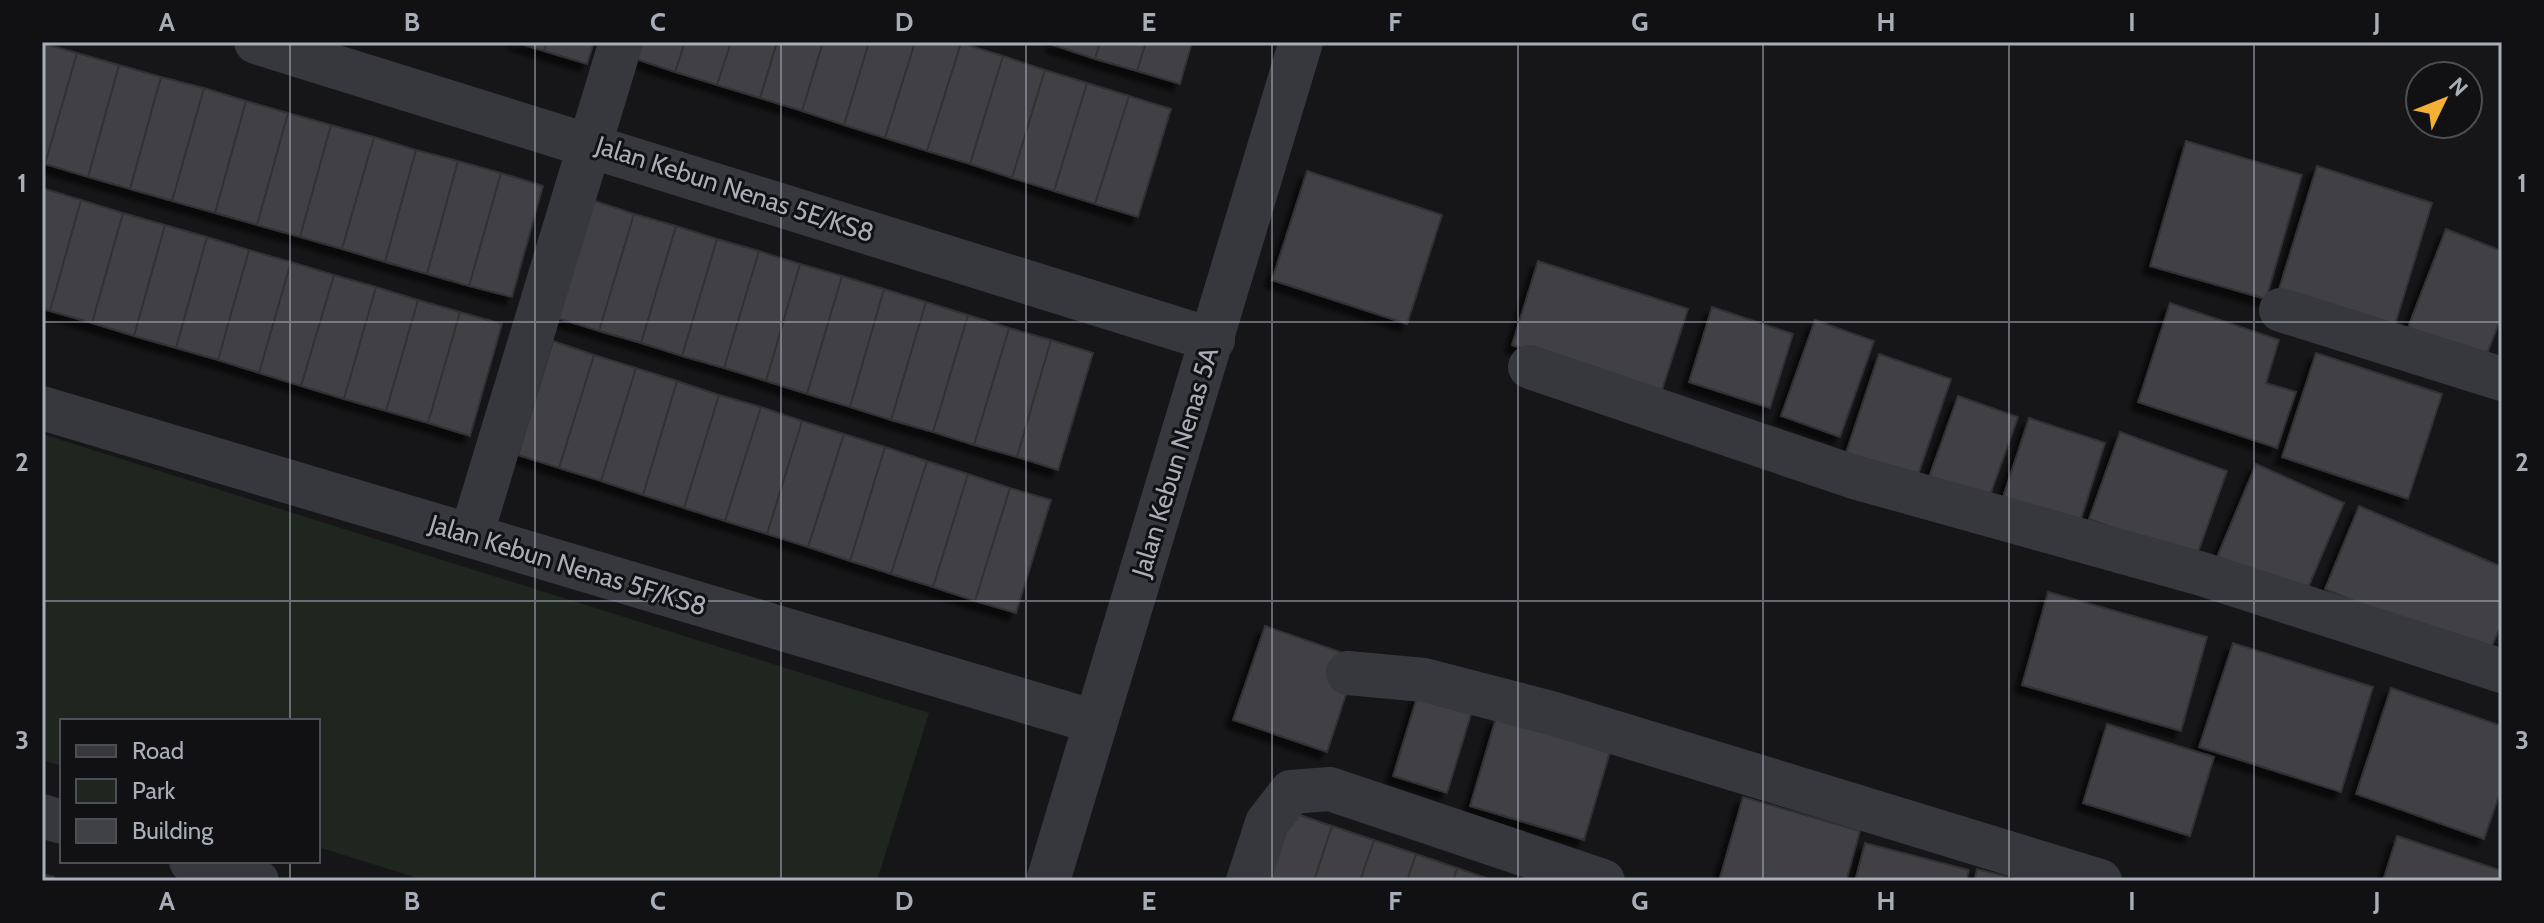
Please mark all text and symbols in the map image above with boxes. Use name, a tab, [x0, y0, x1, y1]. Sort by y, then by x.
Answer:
text: A	[159, 6, 176, 38]
text: B	[404, 6, 420, 38]
text: C	[650, 6, 666, 38]
text: D	[895, 6, 913, 38]
text: E	[1142, 6, 1156, 38]
text: F	[1388, 6, 1402, 38]
text: G	[1631, 6, 1649, 38]
text: H	[1877, 6, 1895, 38]
text: I	[2128, 6, 2136, 38]
text: J	[2372, 6, 2381, 38]
north arrow	[2404, 60, 2484, 140]
text: N	[2443, 72, 2473, 102]
street label: Jalan Kebun Nenas 5E/KS8	[591, 129, 878, 249]
text: 1	[17, 167, 27, 199]
text: 1	[2517, 167, 2527, 199]
street label: Jalan Kebun Nenas 5A	[1125, 343, 1225, 582]
text: 2	[15, 446, 29, 478]
text: 2	[2515, 446, 2529, 478]
street label: Jalan Kebun Nenas 5F/KS8	[424, 507, 711, 622]
legend	[60, 719, 320, 863]
text: 3	[15, 724, 29, 756]
text: 3	[2515, 724, 2529, 756]
text: Road	[132, 736, 184, 765]
text: Park	[132, 776, 175, 805]
text: Building	[132, 816, 214, 845]
text: A	[159, 885, 176, 917]
text: B	[404, 885, 420, 917]
text: C	[650, 885, 666, 917]
text: D	[895, 885, 913, 917]
text: E	[1142, 885, 1156, 917]
text: F	[1388, 885, 1402, 917]
text: G	[1631, 885, 1649, 917]
text: H	[1877, 885, 1895, 917]
text: I	[2128, 885, 2136, 917]
text: J	[2372, 885, 2381, 917]

